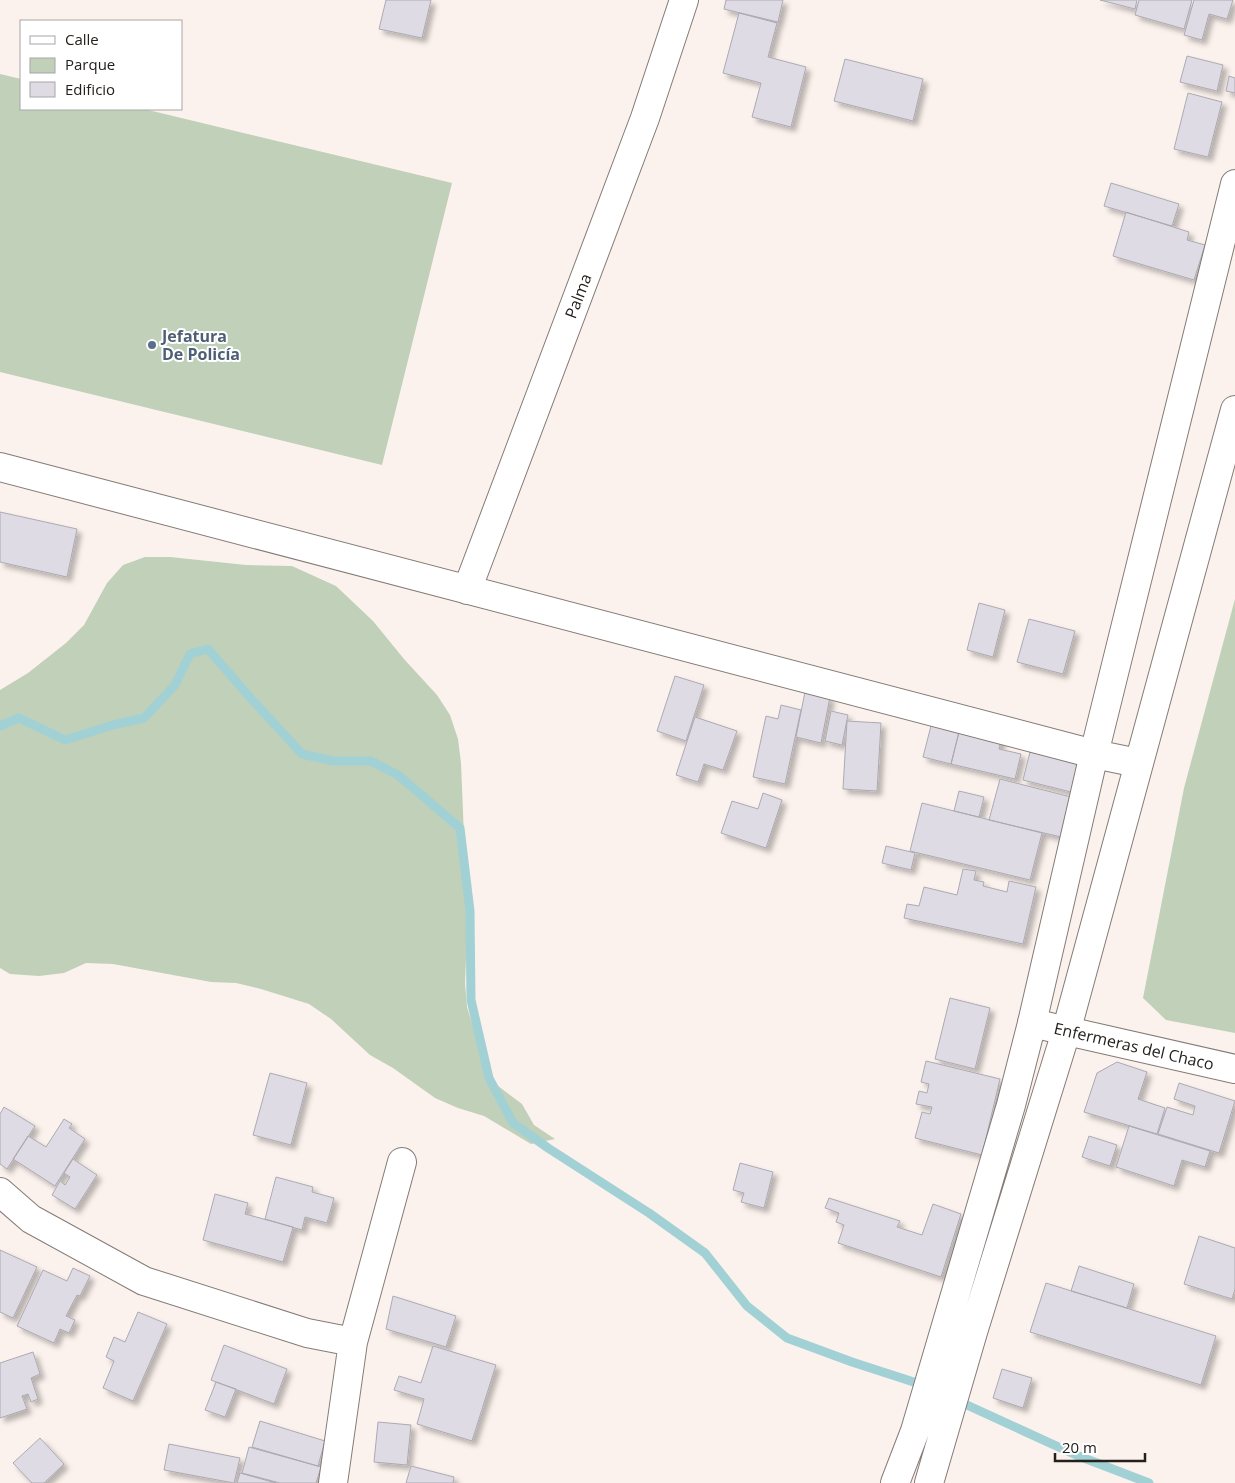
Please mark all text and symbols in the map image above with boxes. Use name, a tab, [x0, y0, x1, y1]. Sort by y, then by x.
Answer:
legend	[20, 20, 182, 110]
text: Calle	[65, 29, 99, 49]
text: Parque	[65, 54, 115, 74]
text: Edificio	[65, 79, 115, 99]
street label: Palma	[559, 270, 597, 322]
place label: Jefatura De Policía	[160, 325, 240, 365]
marker: Jefatura De Policía	[146, 339, 158, 351]
street label: Enfermeras del Chaco	[1052, 1017, 1216, 1075]
scale bar	[1055, 1430, 1145, 1462]
text: 20 m	[1062, 1437, 1097, 1457]

